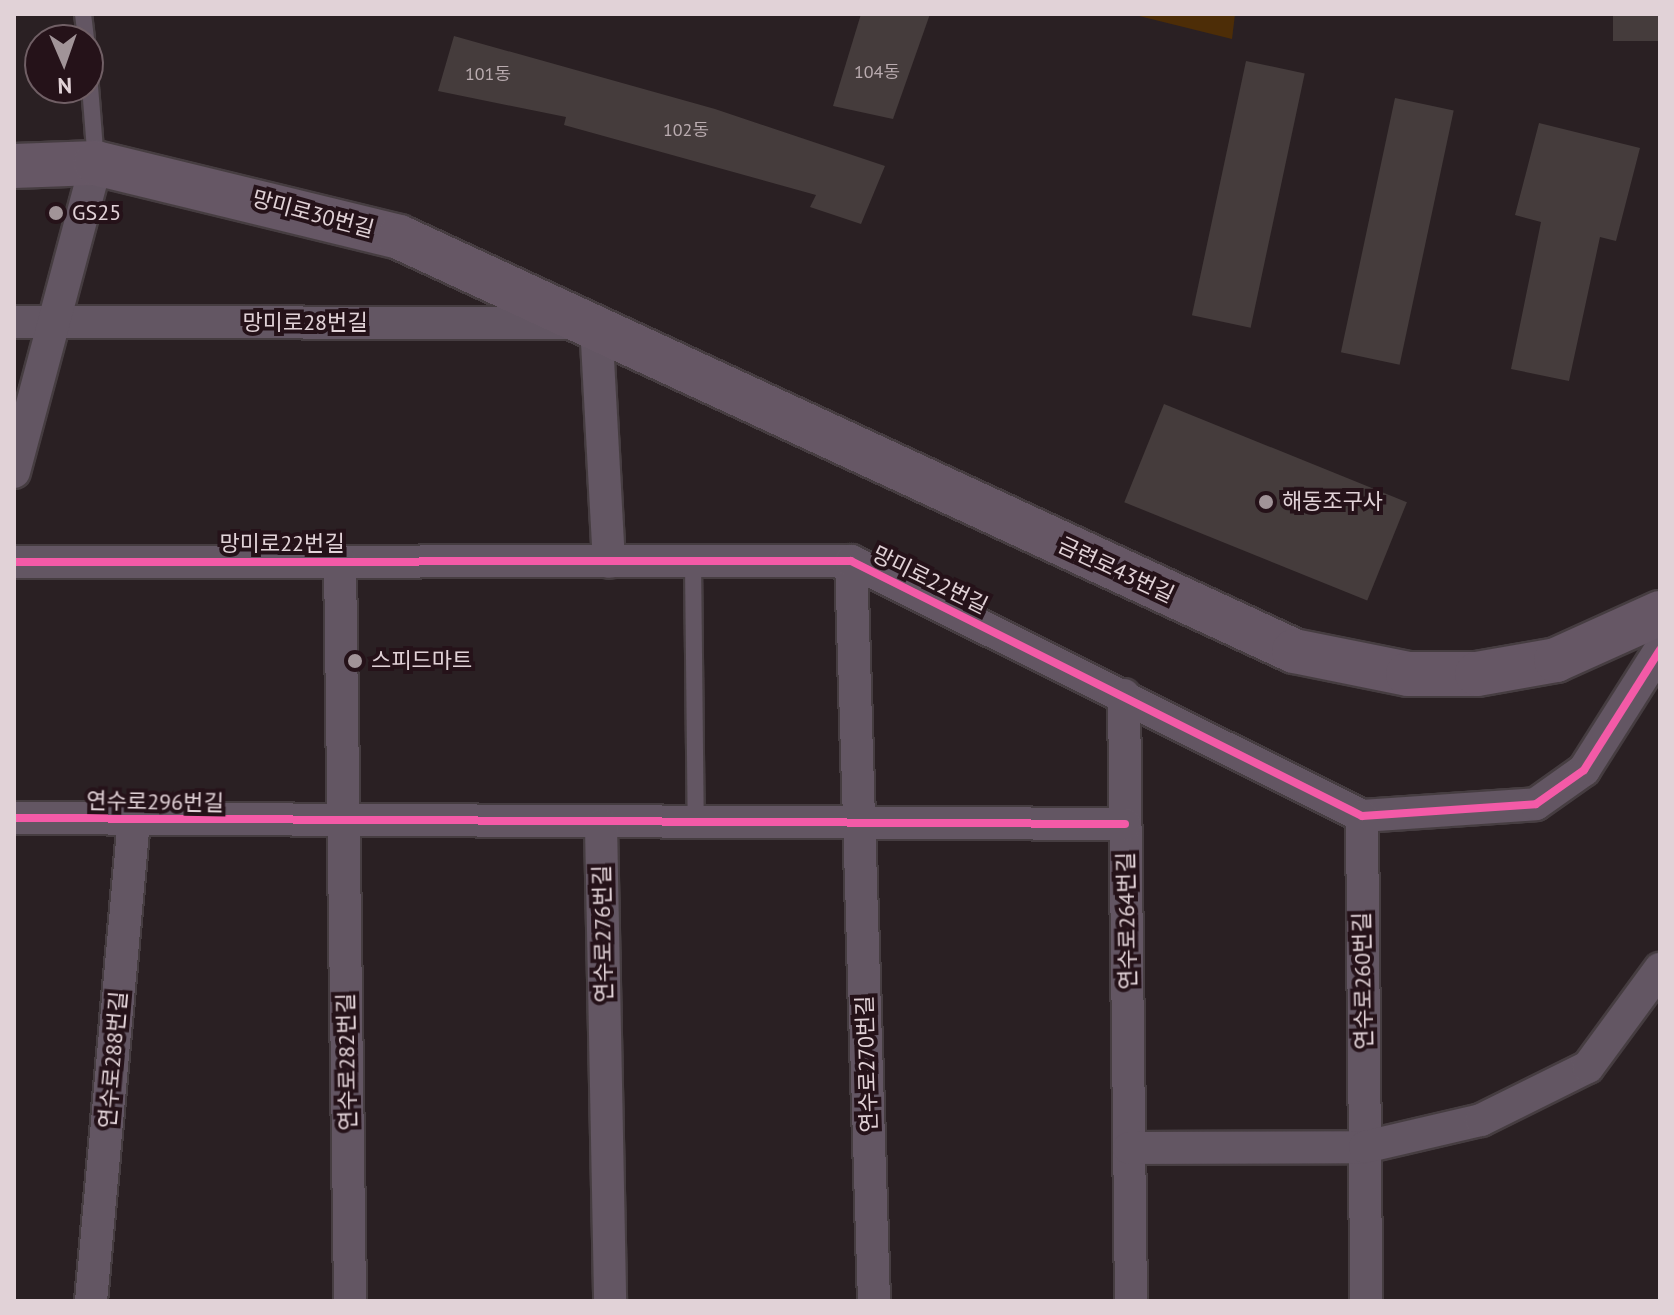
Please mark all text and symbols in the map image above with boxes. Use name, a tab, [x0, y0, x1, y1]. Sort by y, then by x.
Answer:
north arrow	[24, 24, 104, 104]
house number: 104동	[854, 61, 900, 83]
house number: 101동	[465, 63, 511, 85]
text: N	[57, 72, 72, 100]
house number: 102동	[663, 119, 709, 141]
street label: 망미로30번길	[249, 185, 377, 243]
place label: GS25	[72, 200, 121, 226]
marker: GS25	[47, 204, 65, 222]
street label: 망미로28번길	[242, 310, 368, 336]
place label: 해동조구사	[1282, 489, 1383, 515]
marker: 해동조구사	[1257, 493, 1275, 511]
street label: 망미로22번길	[219, 531, 345, 557]
street label: 금련로43번길	[1054, 532, 1178, 608]
street label: 망미로22번길	[868, 541, 992, 619]
place label: 스피드마트	[371, 648, 472, 674]
marker: 스피드마트	[346, 652, 364, 670]
street label: 연수로296번길	[86, 788, 224, 816]
street label: 연수로264번길	[1113, 852, 1141, 990]
street label: 연수로276번길	[589, 865, 617, 1003]
street label: 연수로260번길	[1349, 912, 1377, 1050]
street label: 연수로288번길	[94, 991, 132, 1129]
street label: 연수로282번길	[333, 993, 361, 1131]
street label: 연수로270번길	[851, 995, 883, 1133]

